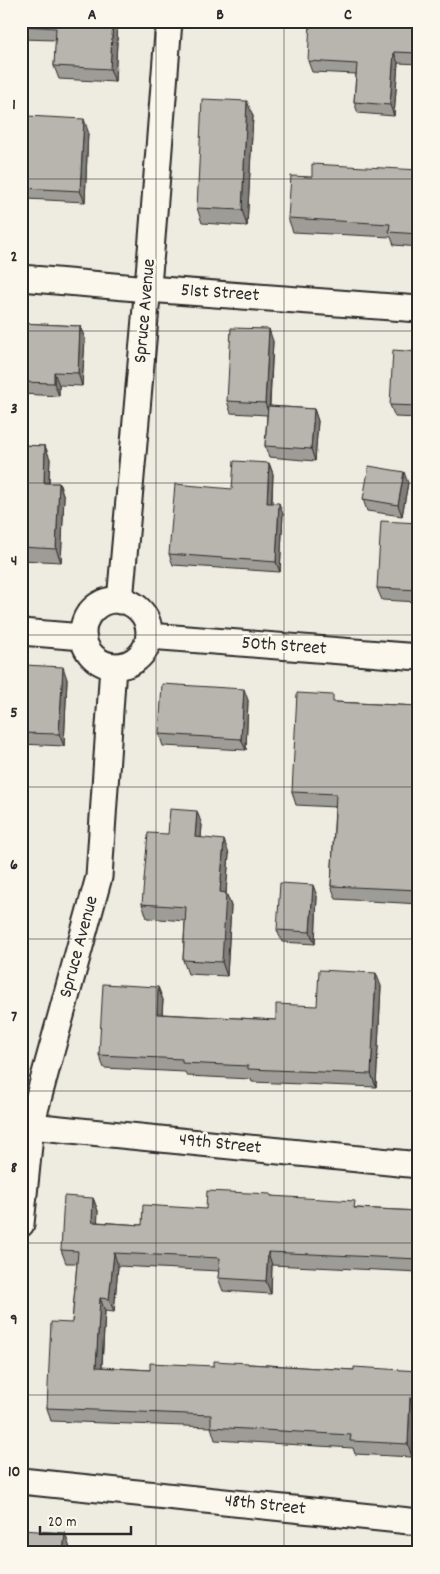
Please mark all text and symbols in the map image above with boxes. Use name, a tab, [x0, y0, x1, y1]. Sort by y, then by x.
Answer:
text: A	[88, 4, 97, 27]
text: B	[216, 4, 224, 27]
text: C	[344, 4, 352, 27]
text: 1	[12, 94, 16, 117]
text: 2	[11, 246, 18, 269]
street label: Spruce Avenue	[128, 258, 164, 364]
street label: 51st Street	[180, 278, 260, 310]
text: 3	[10, 398, 18, 421]
text: 4	[11, 550, 17, 573]
street label: 50th Street	[240, 631, 328, 663]
text: 5	[10, 702, 18, 725]
text: 6	[10, 854, 18, 877]
street label: Spruce Avenue	[53, 893, 107, 1001]
text: 7	[11, 1006, 17, 1029]
street label: 49th Street	[177, 1127, 263, 1163]
text: 8	[11, 1157, 18, 1180]
text: 9	[10, 1309, 18, 1332]
text: 10	[8, 1461, 20, 1484]
street label: 48th Street	[223, 1488, 307, 1524]
scale bar	[40, 1504, 131, 1536]
text: 20 m	[48, 1512, 76, 1534]

